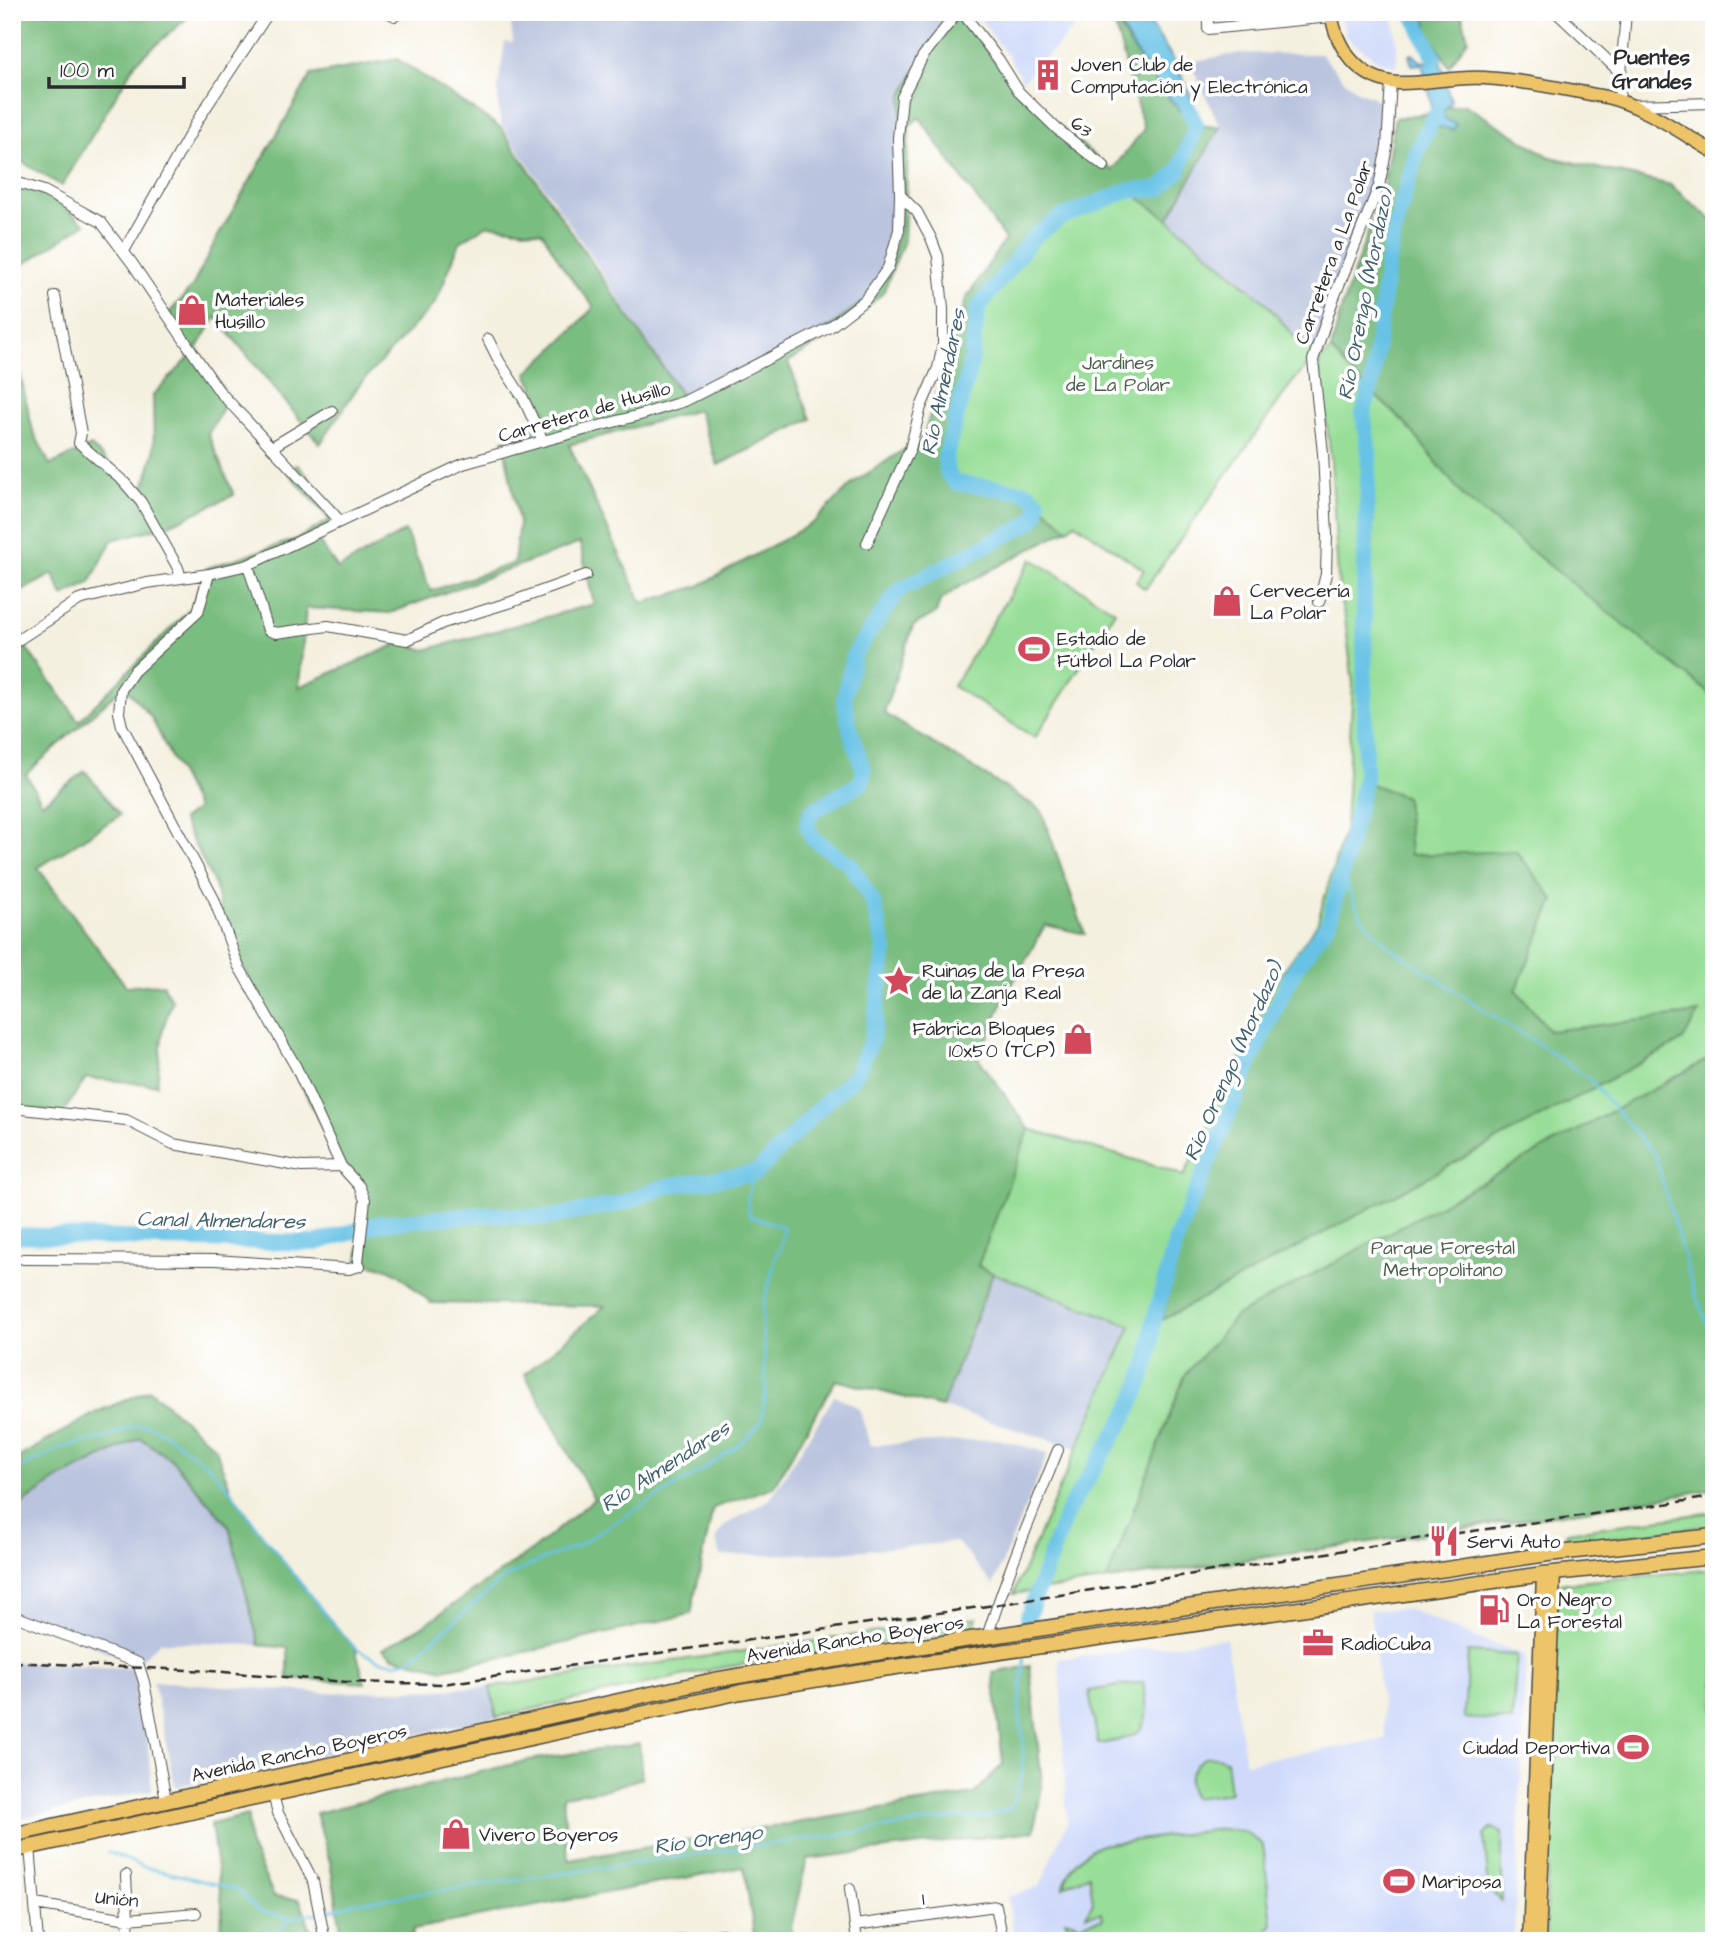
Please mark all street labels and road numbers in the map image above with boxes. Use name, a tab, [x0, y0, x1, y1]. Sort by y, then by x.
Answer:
street label: 63	[1064, 110, 1098, 145]
street label: Carretera a La Polar	[1289, 156, 1380, 348]
street label: Carretera de Husillo	[495, 375, 674, 450]
street label: Avenida Rancho Boyeros	[745, 1609, 966, 1671]
street label: Avenida Rancho Boyeros	[189, 1717, 410, 1790]
street label: Unión	[94, 1884, 140, 1915]
street label: 1	[920, 1886, 927, 1913]

